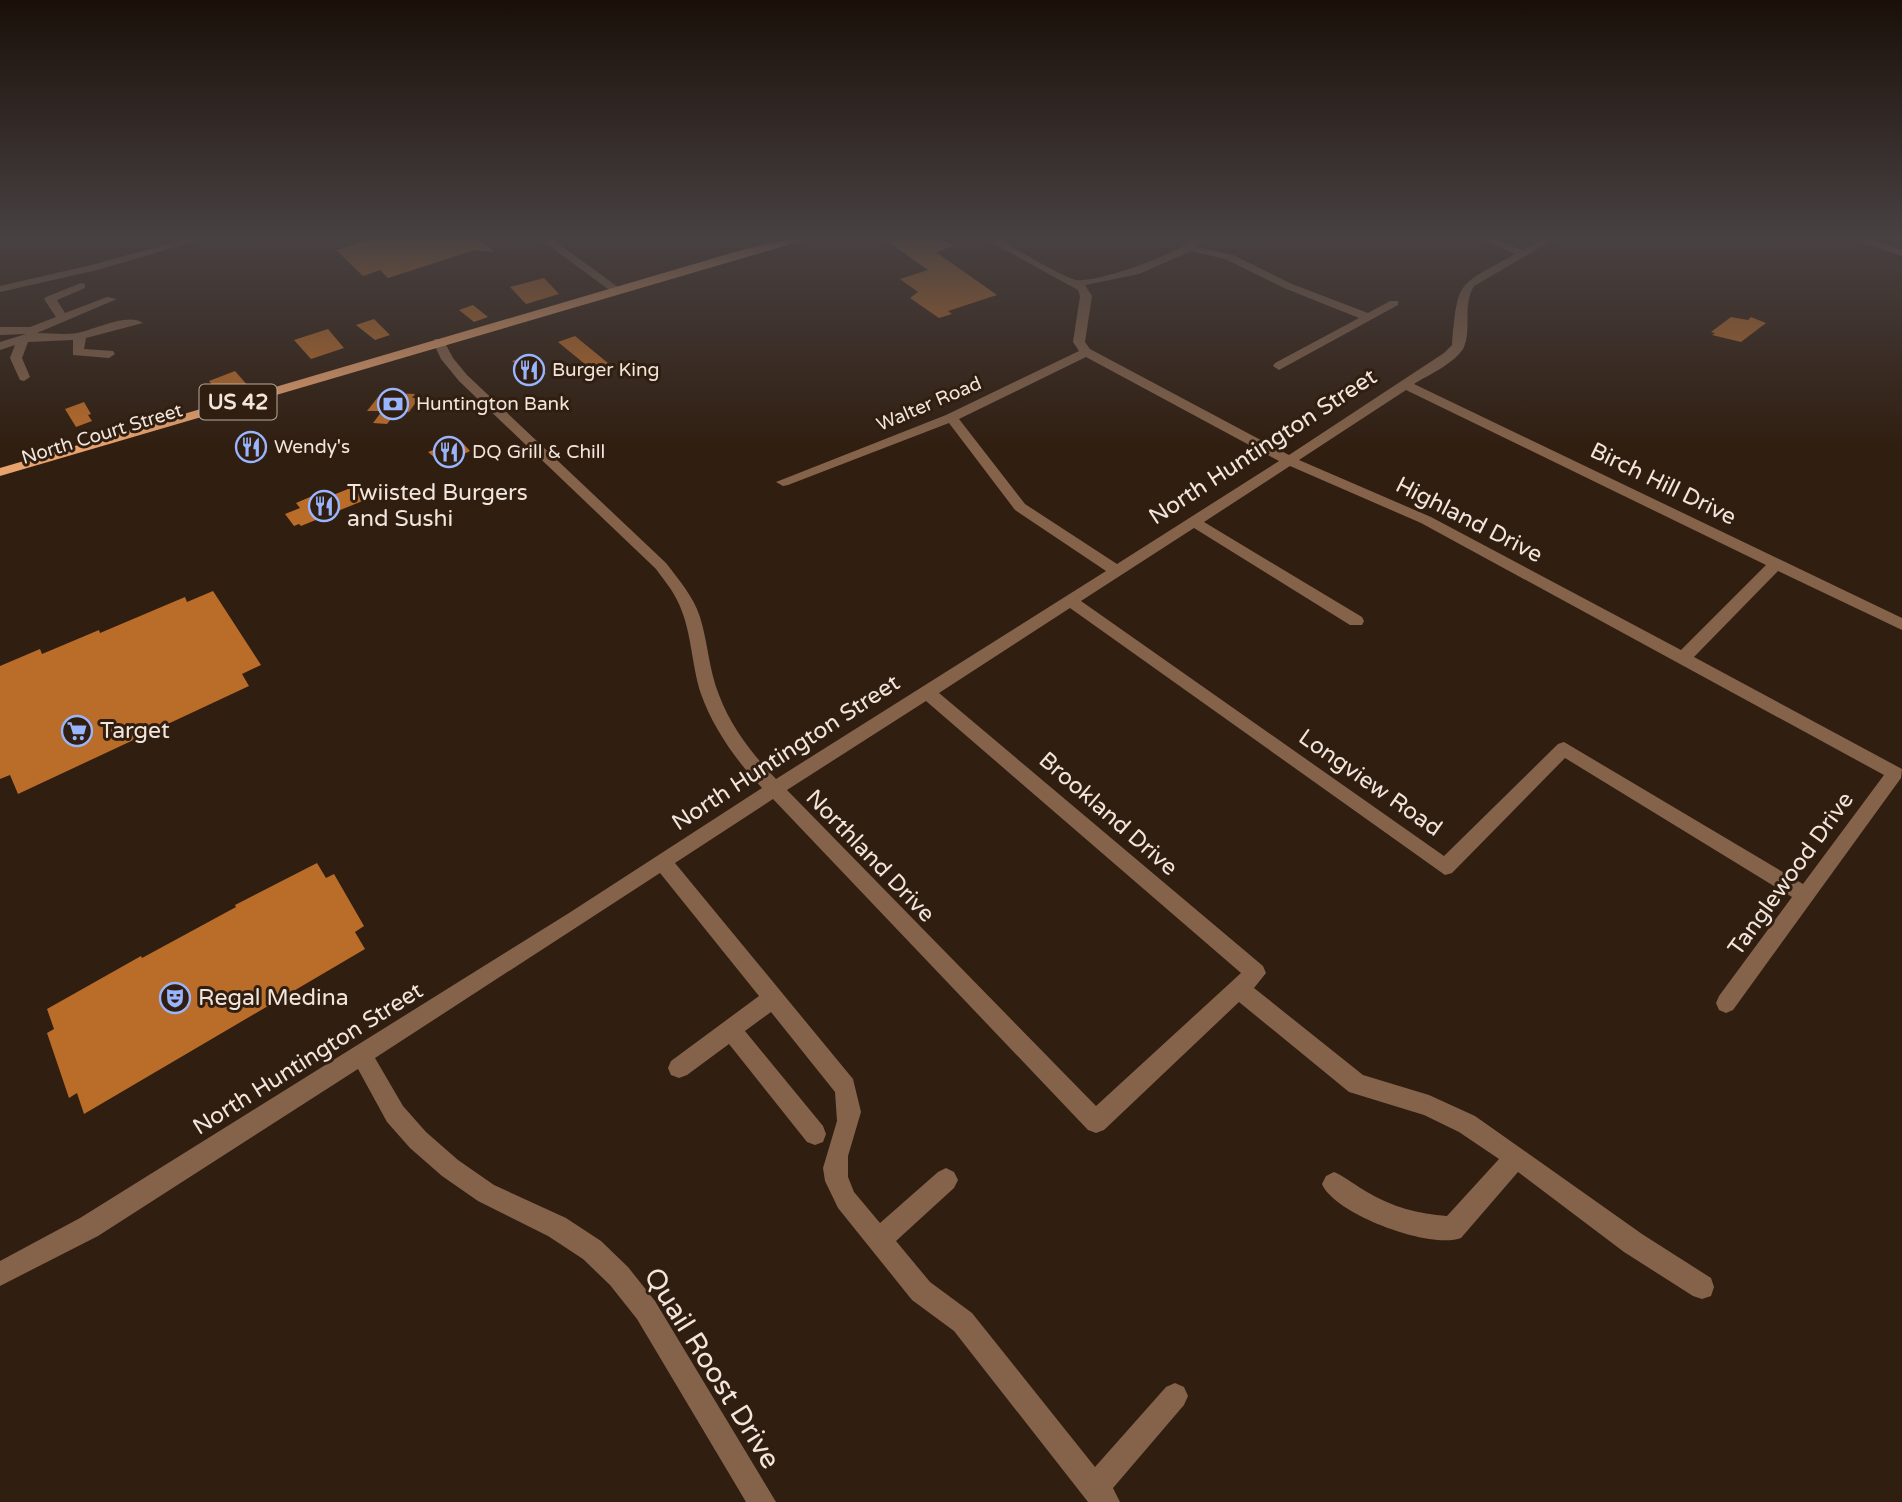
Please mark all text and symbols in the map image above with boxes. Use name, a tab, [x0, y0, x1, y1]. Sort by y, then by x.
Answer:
restaurant icon: Burger King	[512, 353, 546, 387]
place label: Burger King	[552, 359, 660, 381]
street label: North Huntington Street	[1144, 363, 1382, 531]
street label: Walter Road	[873, 372, 985, 436]
road number: US 42	[200, 384, 276, 420]
bank icon: Huntington Bank	[376, 387, 410, 421]
place label: Huntington Bank	[416, 393, 570, 415]
street label: North Court Street	[19, 399, 185, 469]
restaurant icon: Wendy's	[234, 430, 268, 464]
restaurant icon: DQ Grill & Chill	[432, 435, 466, 469]
place label: Wendy's	[274, 436, 350, 458]
street label: Birch Hill Drive	[1585, 437, 1741, 531]
place label: DQ Grill & Chill	[472, 441, 605, 463]
street label: Highland Drive	[1391, 471, 1547, 569]
place label: Twiisted Burgers and Sushi	[347, 479, 528, 533]
restaurant icon: Twiisted Burgers and Sushi	[307, 489, 341, 523]
street label: North Huntington Street	[667, 669, 905, 837]
supermarket icon: Target	[60, 714, 94, 748]
place label: Target	[100, 717, 170, 745]
street label: Longview Road	[1293, 723, 1447, 843]
street label: Brookland Drive	[1033, 746, 1183, 882]
street label: Northland Drive	[800, 784, 940, 928]
street label: Tanglewood Drive	[1722, 787, 1860, 961]
street label: North Huntington Street	[188, 977, 428, 1141]
theatre icon: Regal Medina	[158, 981, 192, 1015]
place label: Regal Medina	[198, 984, 349, 1012]
street label: Quail Roost Drive	[636, 1261, 788, 1475]

